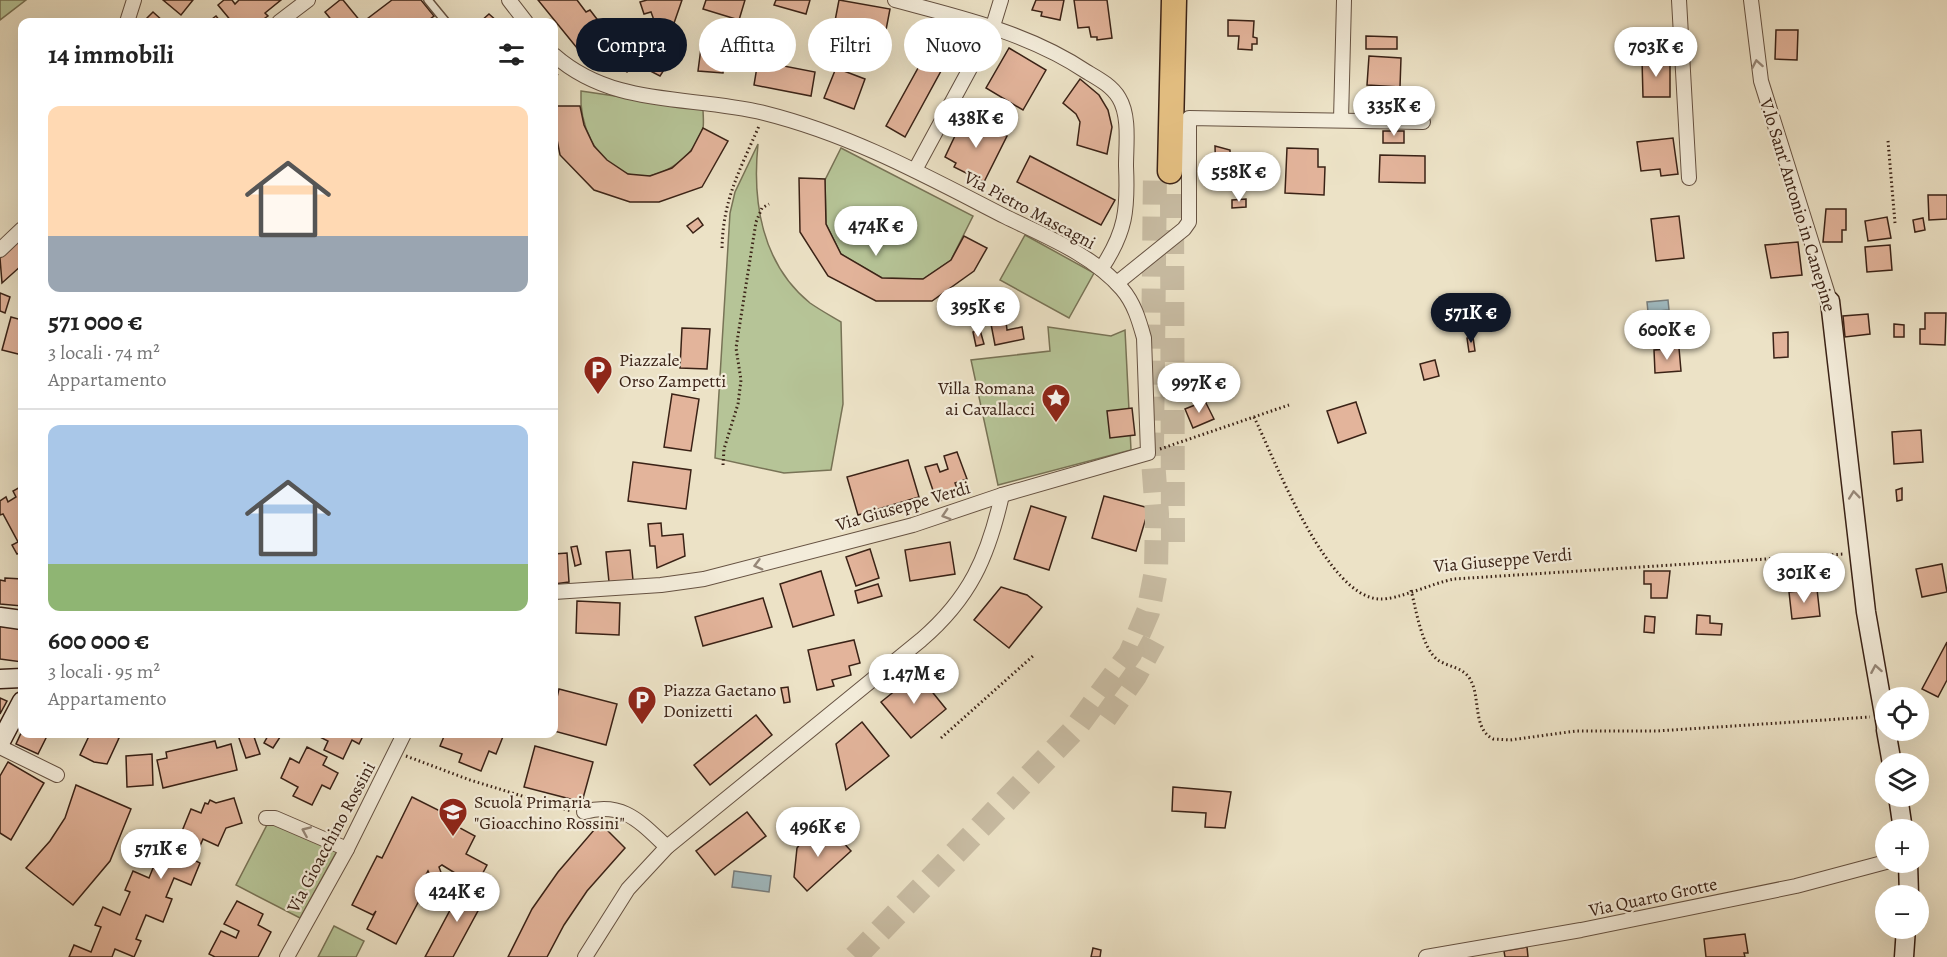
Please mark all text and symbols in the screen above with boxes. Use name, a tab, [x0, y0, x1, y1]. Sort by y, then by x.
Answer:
chip: Compra	[576, 18, 687, 72]
chip: Affitta	[699, 18, 796, 72]
chip: Filtri	[808, 18, 892, 72]
chip: Nuovo	[904, 18, 1002, 72]
pin: 703K €	[1607, 27, 1705, 78]
text: 703K €	[1628, 33, 1684, 60]
text: 14 immobili	[48, 37, 174, 72]
icon: filters	[495, 38, 528, 71]
one-way arrow	[1751, 59, 1764, 69]
pin: 335K €	[1345, 86, 1443, 137]
text: 335K €	[1367, 92, 1421, 119]
street label: V.lo Sant' Antonio in Canepine	[1754, 95, 1842, 314]
pin: 438K €	[927, 98, 1025, 149]
text: 438K €	[948, 104, 1004, 131]
icon: home	[234, 145, 342, 253]
pin: 558K €	[1190, 152, 1288, 203]
text: 558K €	[1212, 158, 1266, 185]
street label: Via Pietro Mascagni	[959, 165, 1100, 255]
pin: 474K €	[827, 206, 925, 257]
text: 474K €	[848, 212, 904, 239]
pin: 395K €	[929, 287, 1027, 338]
text: 395K €	[951, 293, 1005, 320]
pin: 571K €	[1422, 293, 1520, 344]
text: 571K €	[1445, 299, 1497, 326]
text: 571 000 €	[48, 304, 143, 339]
pin: 600K €	[1618, 310, 1716, 361]
text: 600K €	[1638, 316, 1696, 343]
text: 3 locali · 74 m²	[48, 339, 160, 366]
place label: Piazzale Orso Zampetti	[619, 348, 726, 393]
parking icon: Piazzale Orso Zampetti	[582, 354, 614, 396]
pin: 997K €	[1150, 363, 1248, 414]
text: Appartamento	[48, 366, 166, 393]
text: 997K €	[1171, 369, 1227, 396]
place label: Villa Romana ai Cavallacci	[937, 376, 1036, 421]
place icon: Villa Romana ai Cavallacci	[1040, 382, 1072, 424]
icon: home	[234, 464, 342, 572]
street label: Via Giuseppe Verdi	[832, 475, 973, 537]
one-way arrow	[1848, 491, 1860, 500]
one-way arrow	[941, 507, 952, 520]
street label: Via Giuseppe Verdi	[1432, 542, 1573, 578]
pin: 301K €	[1755, 553, 1853, 604]
one-way arrow	[753, 557, 763, 570]
text: 301K €	[1777, 559, 1831, 586]
text: 600 000 €	[48, 623, 150, 658]
pin: 1.47M €	[859, 654, 969, 705]
text: 3 locali · 95 m²	[48, 658, 160, 685]
text: 1.47M €	[883, 660, 945, 687]
one-way arrow	[1870, 664, 1882, 673]
place label: Piazza Gaetano Donizetti	[663, 678, 776, 723]
parking icon: Piazza Gaetano Donizetti	[626, 684, 658, 726]
text: Appartamento	[48, 685, 166, 712]
map controls	[1875, 687, 1929, 939]
button: locate	[1875, 687, 1929, 741]
button: layers	[1875, 753, 1929, 807]
street label: Via Gioacchino Rossini	[281, 757, 381, 917]
place label: Scuola Primaria "Gioacchino Rossini"	[474, 790, 625, 835]
school or university icon: Scuola Primaria "Gioacchino Rossini"	[437, 796, 469, 838]
pin: 496K €	[769, 807, 867, 858]
text: 496K €	[790, 813, 846, 840]
button: +	[1875, 819, 1929, 873]
one-way arrow	[302, 826, 313, 838]
pin: 571K €	[112, 829, 210, 880]
text: 571K €	[135, 835, 187, 862]
pin: 424K €	[408, 872, 506, 923]
street label: Via Quarto Grotte	[1586, 872, 1719, 923]
text: 424K €	[429, 878, 485, 905]
button: −	[1875, 885, 1929, 939]

